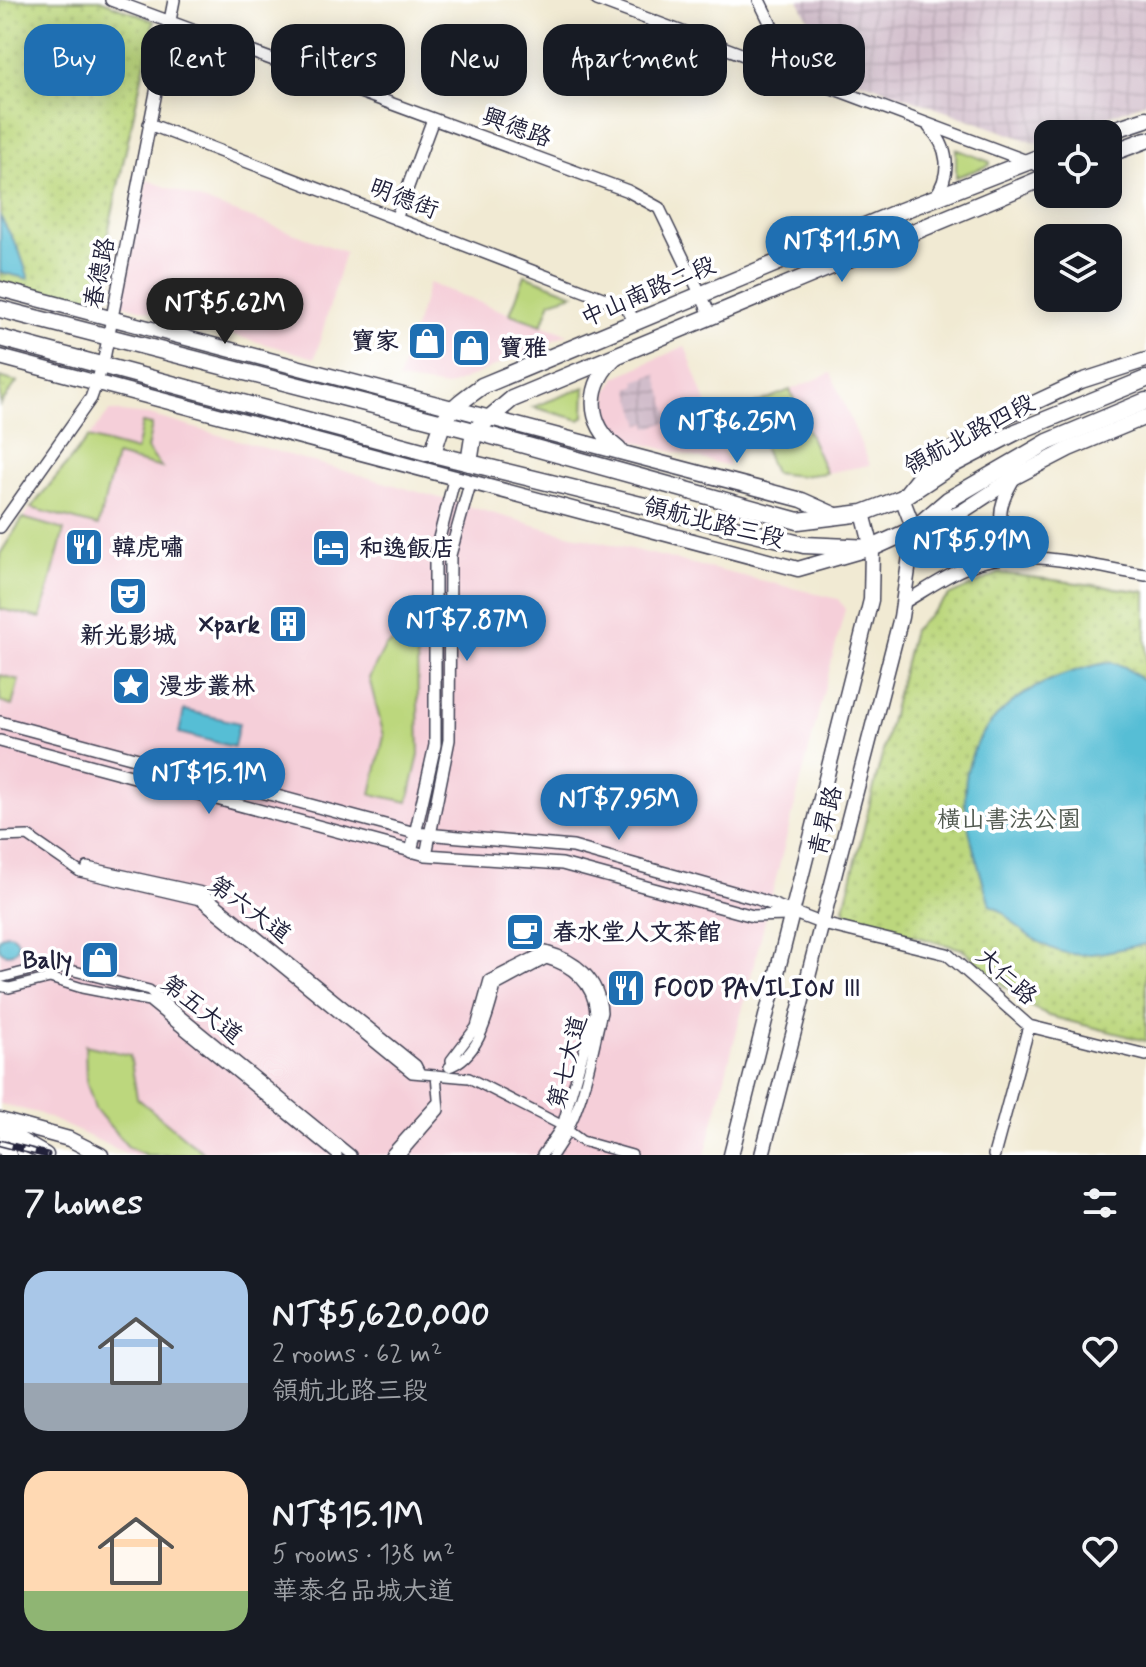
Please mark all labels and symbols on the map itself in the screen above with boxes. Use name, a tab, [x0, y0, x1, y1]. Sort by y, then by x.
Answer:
street label: 興德路	[477, 102, 556, 155]
street label: 明德街	[364, 172, 443, 227]
pin: NT$11.5M	[759, 216, 925, 284]
street label: 春德路	[78, 235, 123, 312]
street label: 中山南路二段	[576, 250, 721, 335]
pin: NT$5.62M	[142, 278, 308, 346]
shop icon: 寶家	[406, 320, 448, 362]
place label: 寶家	[351, 327, 399, 358]
shop icon: 寶雅	[450, 327, 492, 369]
place label: 寶雅	[499, 334, 547, 365]
street label: 領航北路四段	[899, 388, 1041, 483]
pin: NT$6.25M	[654, 397, 820, 465]
street label: 領航北路三段	[640, 491, 787, 556]
pin: NT$5.91M	[889, 516, 1055, 584]
restaurant icon: 韓虎嘯	[63, 526, 105, 568]
hotel icon: 和逸飯店	[310, 527, 352, 569]
place label: 韓虎嘯	[112, 533, 184, 564]
place label: 和逸飯店	[359, 534, 455, 565]
theatre icon: 新光影城	[107, 575, 149, 617]
pin: NT$7.87M	[384, 595, 550, 663]
building icon: Xpark	[267, 603, 309, 645]
place label: Xpark	[199, 610, 260, 641]
place label: 新光影城	[80, 621, 176, 652]
place icon: 漫步叢林	[110, 665, 152, 707]
place label: 漫步叢林	[159, 672, 255, 703]
pin: NT$15.1M	[126, 748, 292, 816]
pin: NT$7.95M	[536, 774, 702, 842]
street label: 青昇路	[803, 783, 850, 860]
park label: 橫山書法公園	[937, 805, 1081, 836]
street label: 第六大道	[201, 869, 297, 951]
cafe icon: 春水堂人文茶館	[504, 911, 546, 953]
place label: 春水堂人文茶館	[553, 918, 721, 949]
shop icon: Bally	[79, 939, 121, 981]
street label: 大仁路	[969, 942, 1043, 1013]
place label: Bally	[22, 946, 72, 977]
restaurant icon: FOOD PAVILION Ⅲ	[605, 967, 647, 1009]
street label: 第五大道	[154, 968, 248, 1052]
place label: FOOD PAVILION Ⅲ	[654, 974, 864, 1005]
street label: 第七大道	[542, 1012, 595, 1113]

